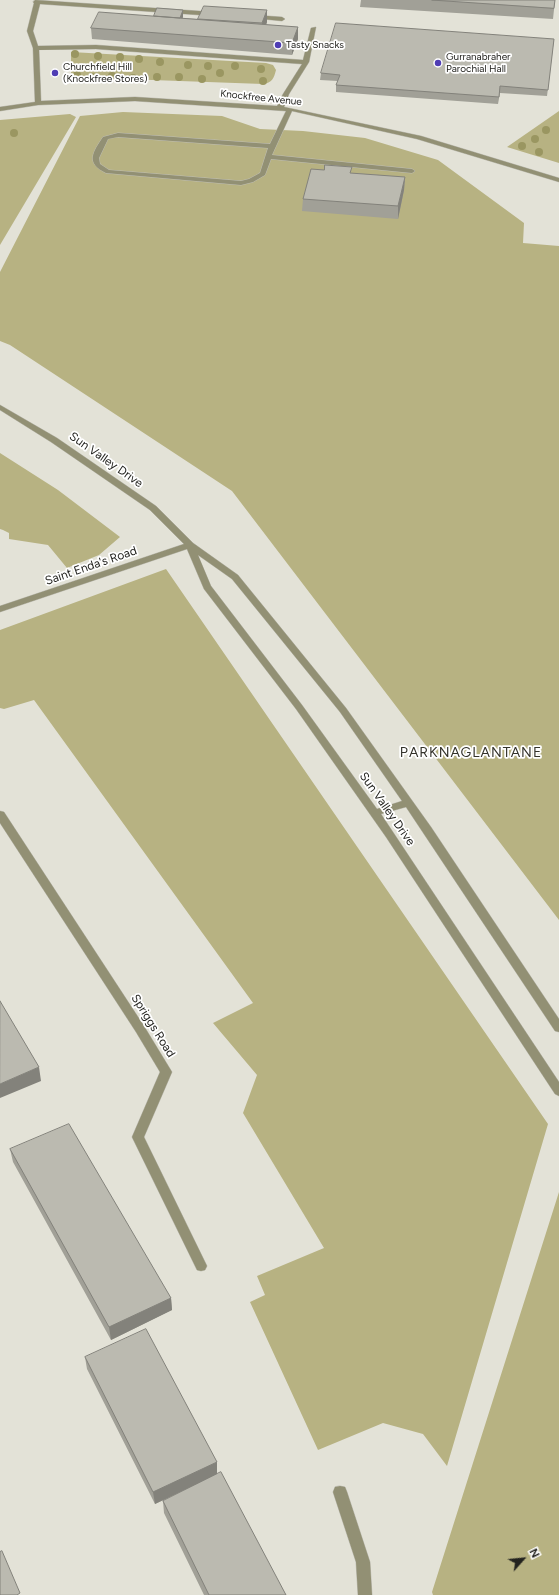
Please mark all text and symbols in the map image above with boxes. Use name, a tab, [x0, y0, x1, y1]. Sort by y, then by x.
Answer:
place label: Tasty Snacks	[286, 39, 344, 51]
marker: Tasty Snacks	[273, 40, 283, 50]
place label: Gurranabraher Parochial Hall	[446, 51, 510, 74]
marker: Gurranabraher Parochial Hall	[433, 58, 443, 68]
place label: Churchfield Hill (Knockfree Stores)	[63, 61, 147, 84]
marker: Churchfield Hill (Knockfree Stores)	[50, 68, 60, 78]
street label: Knockfree Avenue	[220, 88, 302, 108]
street label: Sun Valley Drive	[66, 429, 146, 491]
street label: Saint Enda's Road	[43, 544, 139, 588]
district label: PARKNAGLANTANE	[400, 745, 542, 761]
street label: Sun Valley Drive	[356, 769, 418, 849]
street label: Spriggs Road	[128, 992, 178, 1060]
north arrow	[503, 1539, 543, 1579]
text: N	[526, 1547, 542, 1560]

